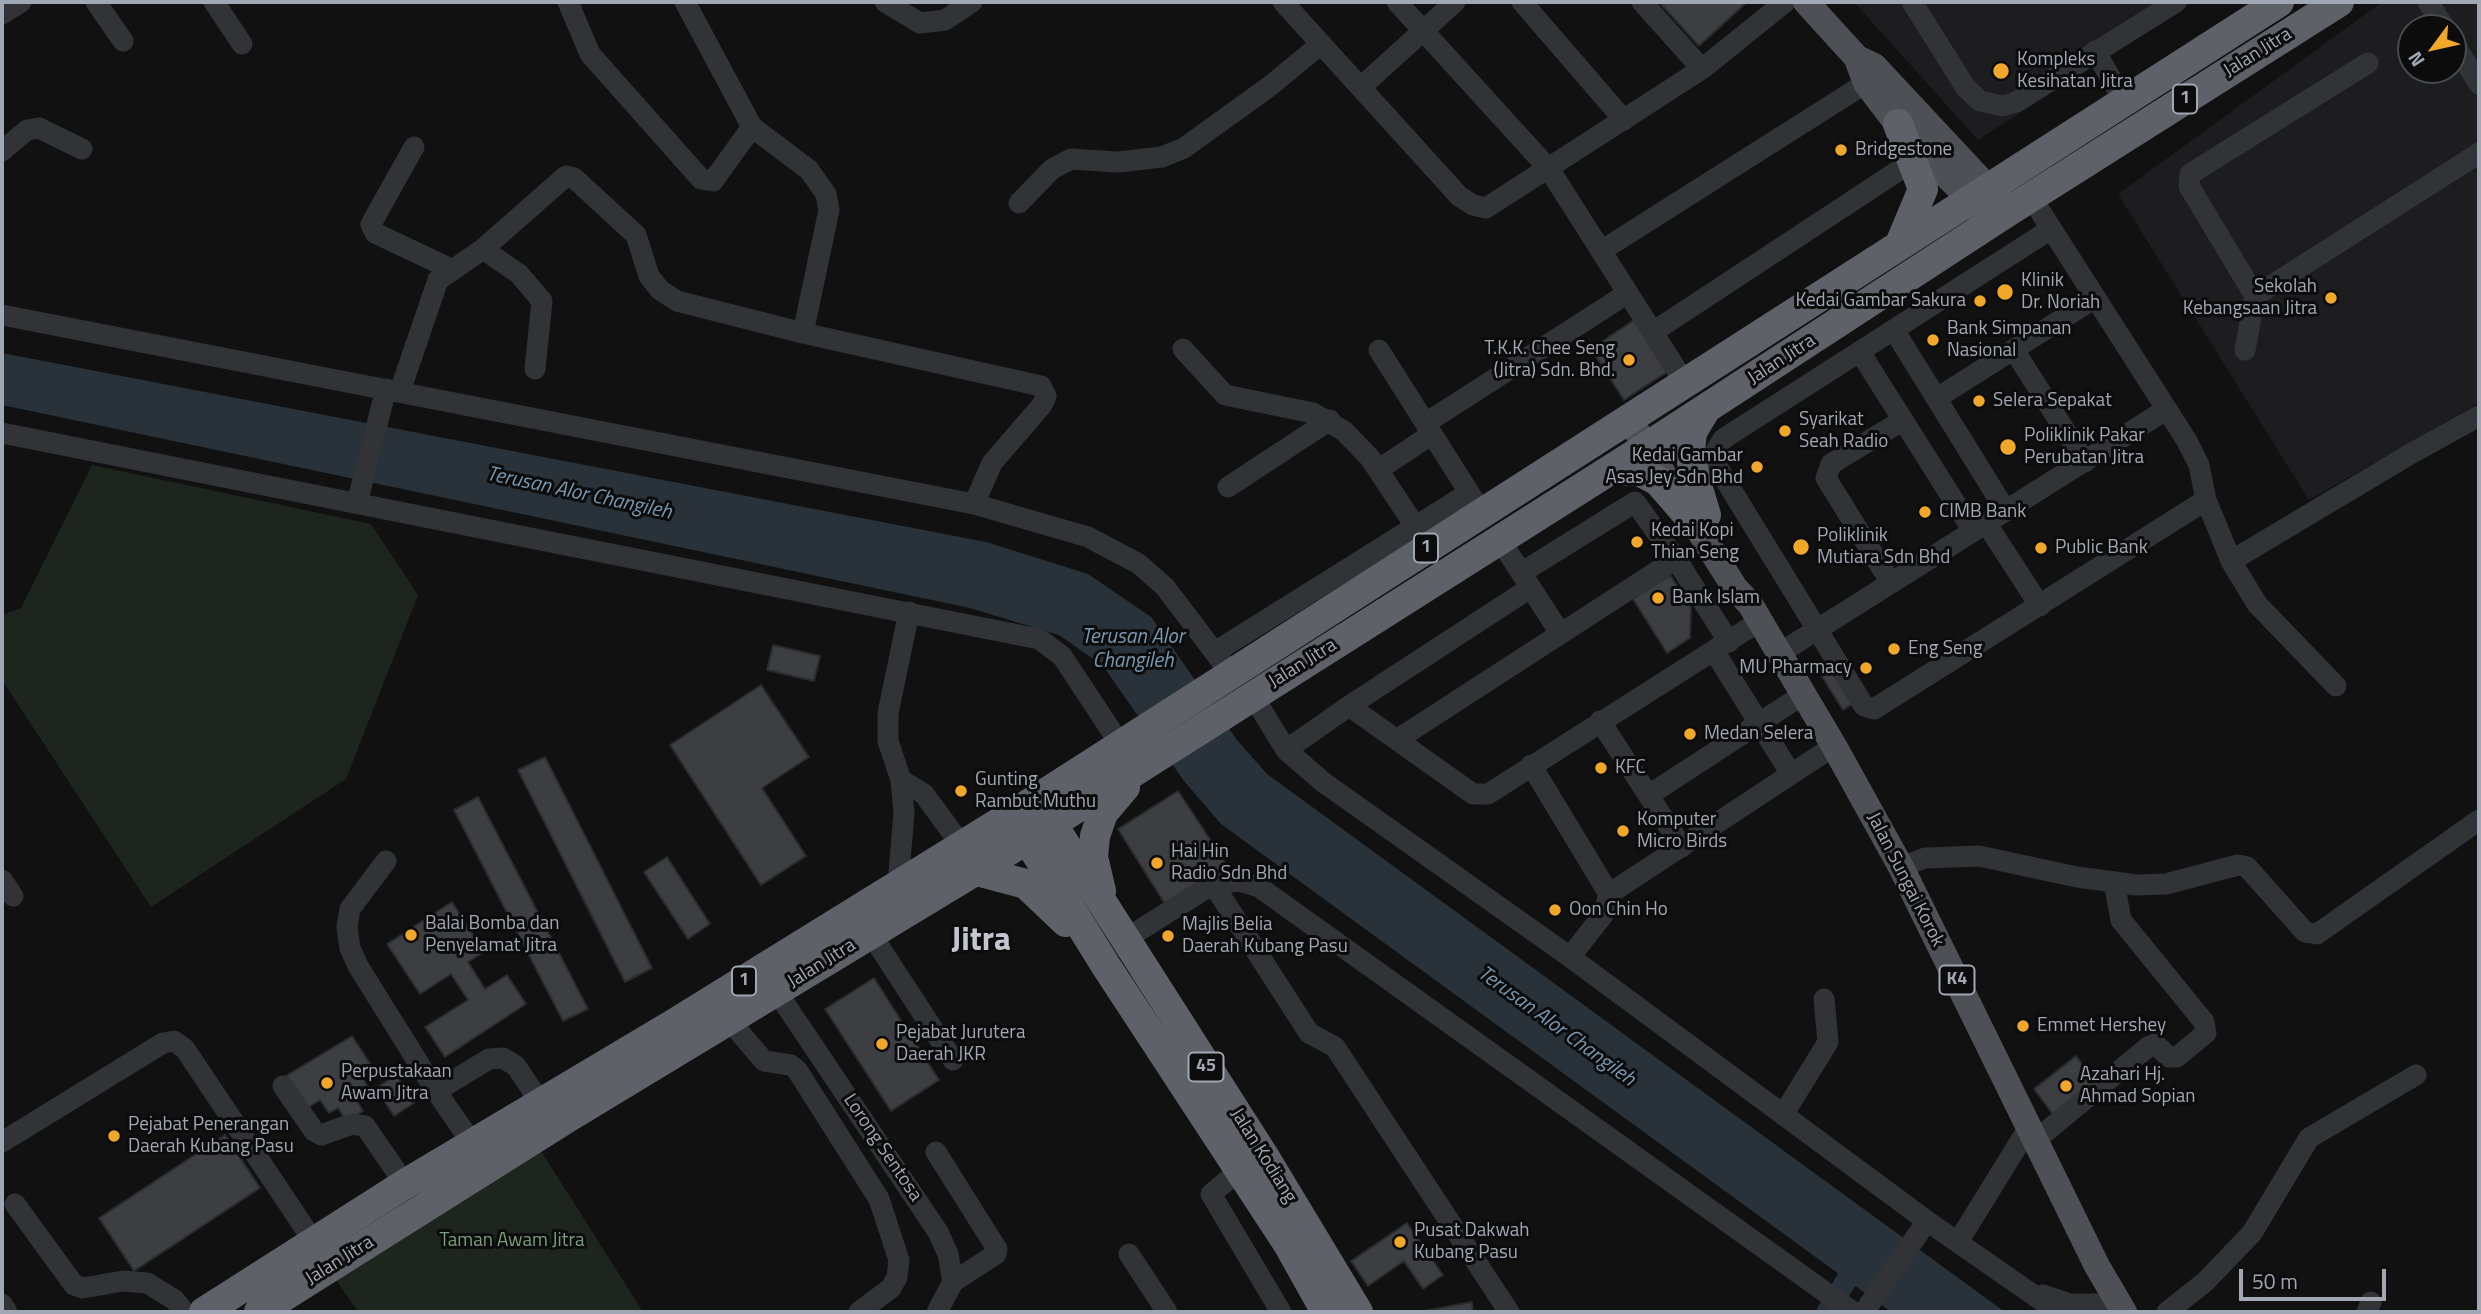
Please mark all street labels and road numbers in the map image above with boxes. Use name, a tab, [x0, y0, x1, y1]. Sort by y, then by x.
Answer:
street label: Jalan Jitra	[2220, 23, 2296, 83]
road number: 1	[2173, 84, 2197, 114]
street label: Jalan Jitra	[1744, 330, 1820, 390]
road number: 1	[1414, 534, 1438, 562]
street label: Jalan Jitra	[1265, 634, 1341, 694]
street label: Jalan Sungai Korok	[1861, 809, 1949, 951]
street label: Jalan Jitra	[784, 934, 860, 994]
road number: K4	[1940, 965, 1974, 995]
road number: 1	[732, 966, 756, 996]
road number: 45	[1188, 1052, 1224, 1082]
street label: Lorong Sentosa	[838, 1090, 926, 1206]
street label: Jalan Kodiang	[1225, 1104, 1301, 1208]
street label: Jalan Jitra	[302, 1231, 378, 1291]

